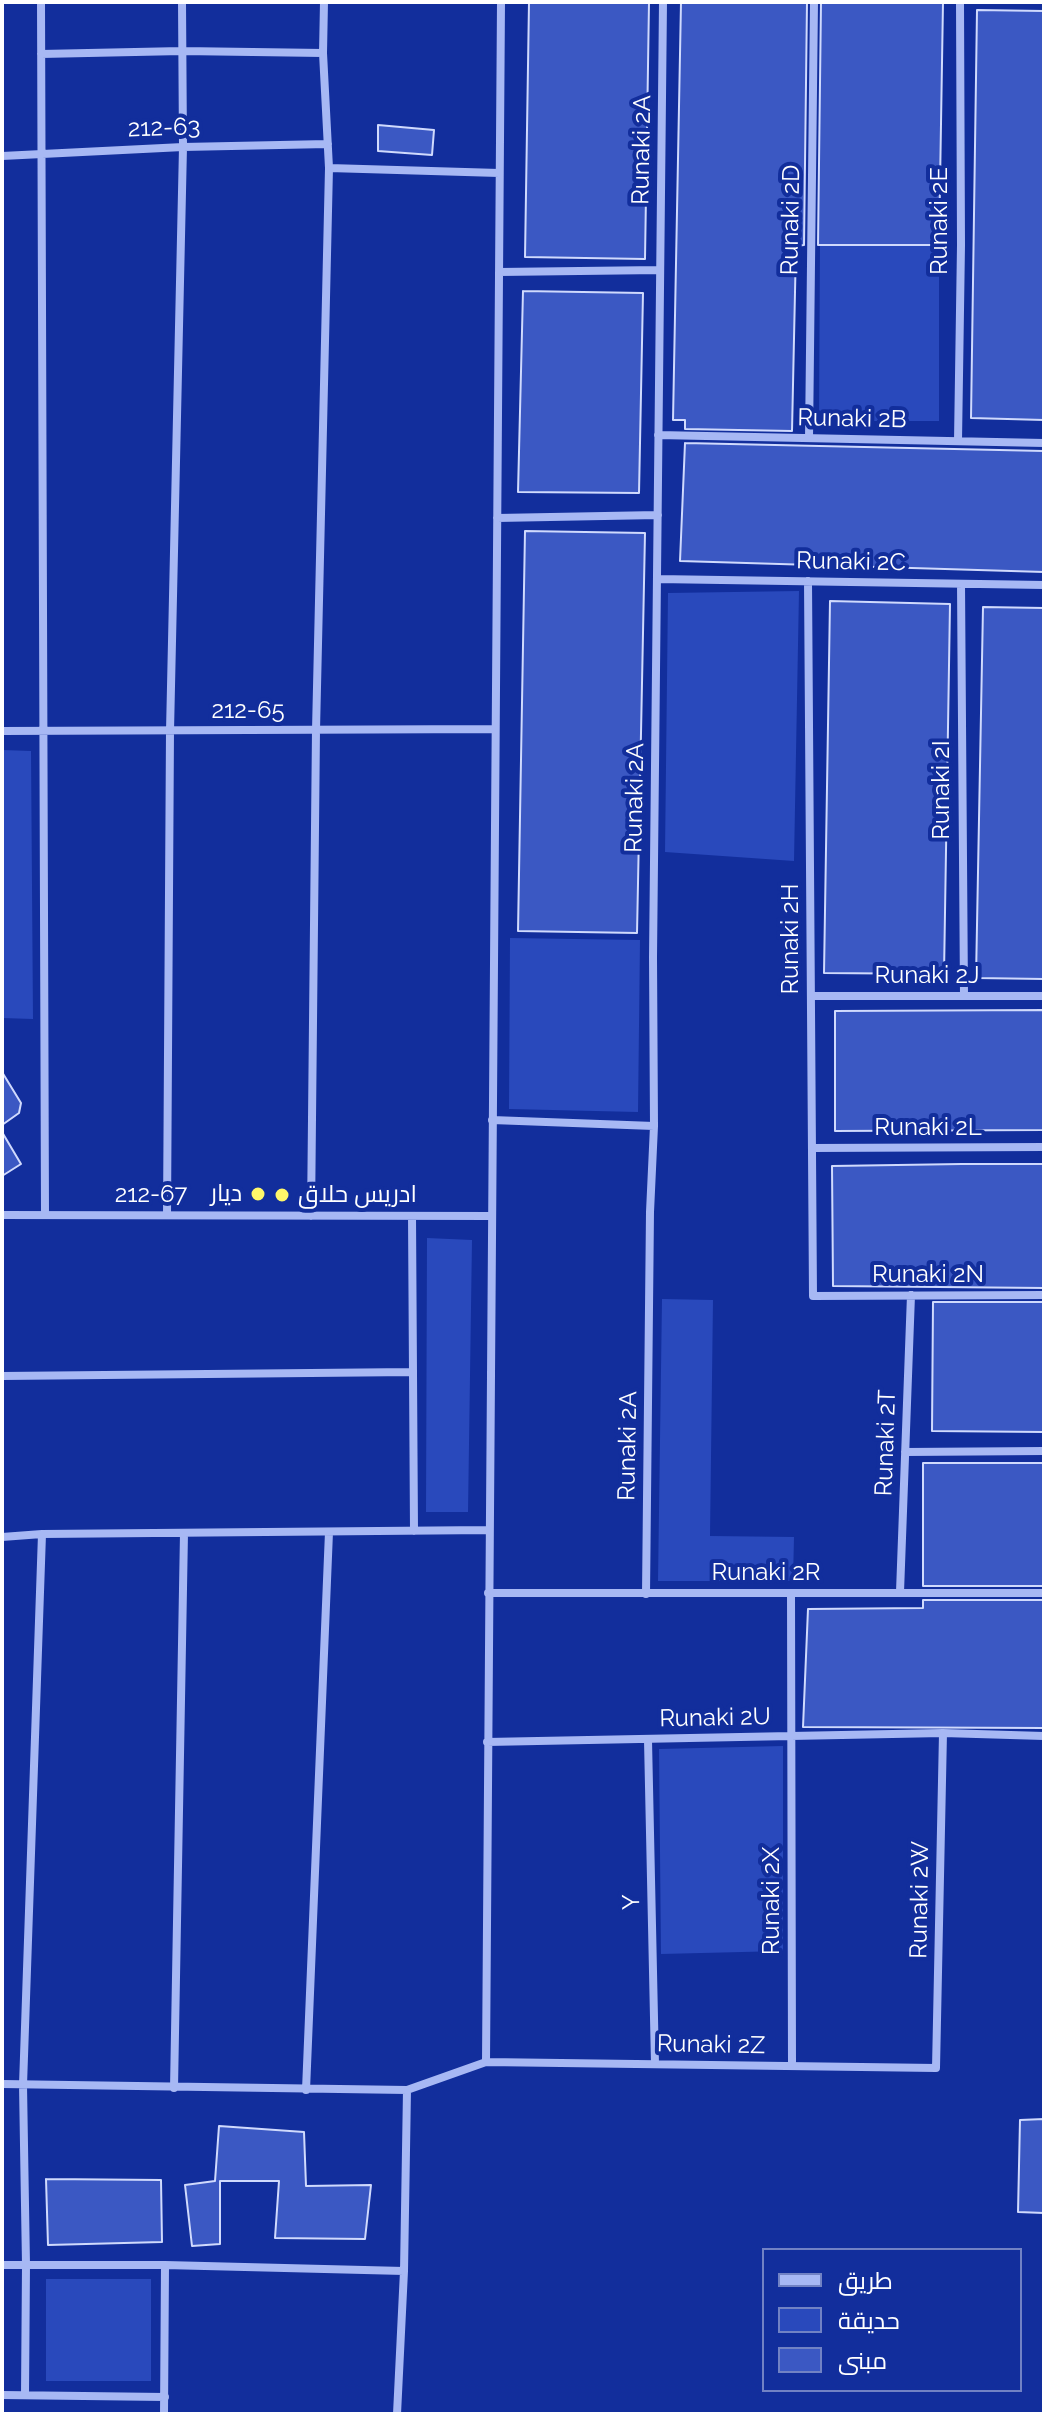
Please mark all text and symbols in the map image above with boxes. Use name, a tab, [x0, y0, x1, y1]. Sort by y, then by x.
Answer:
street label: Runaki 2A	[627, 95, 657, 205]
street label: 212-63	[127, 112, 201, 144]
street label: Runaki 2D	[776, 164, 806, 276]
street label: Runaki 2E	[926, 167, 954, 275]
street label: Runaki 2B	[797, 404, 907, 434]
street label: Runaki 2C	[796, 547, 906, 577]
street label: 212-65	[212, 697, 284, 725]
street label: Runaki 2I	[928, 740, 956, 840]
street label: Runaki 2A	[620, 743, 650, 853]
street label: Runaki 2H	[777, 883, 805, 995]
street label: Runaki 2J	[875, 962, 979, 990]
street label: Runaki 2L	[874, 1114, 982, 1142]
place label: ديار	[211, 1180, 242, 1208]
street label: 212-67	[115, 1181, 187, 1209]
place label: ادريس حلاق	[298, 1181, 417, 1209]
marker: ديار	[249, 1185, 267, 1203]
marker: ادريس حلاق	[273, 1186, 291, 1204]
street label: Runaki 2N	[872, 1261, 984, 1289]
street label: Runaki 2T	[870, 1389, 902, 1497]
street label: Runaki 2A	[613, 1391, 643, 1501]
street label: Runaki 2R	[711, 1559, 821, 1587]
street label: Runaki 2U	[659, 1703, 771, 1733]
street label: Runaki 2W	[905, 1841, 935, 1959]
street label: Runaki 2X	[758, 1847, 786, 1955]
street label: Y	[617, 1894, 647, 1910]
street label: Runaki 2Z	[657, 2030, 765, 2060]
legend	[762, 2248, 1022, 2392]
text: طريق	[838, 2266, 893, 2295]
text: حديقة	[838, 2306, 900, 2335]
text: مبنى	[838, 2346, 887, 2375]

